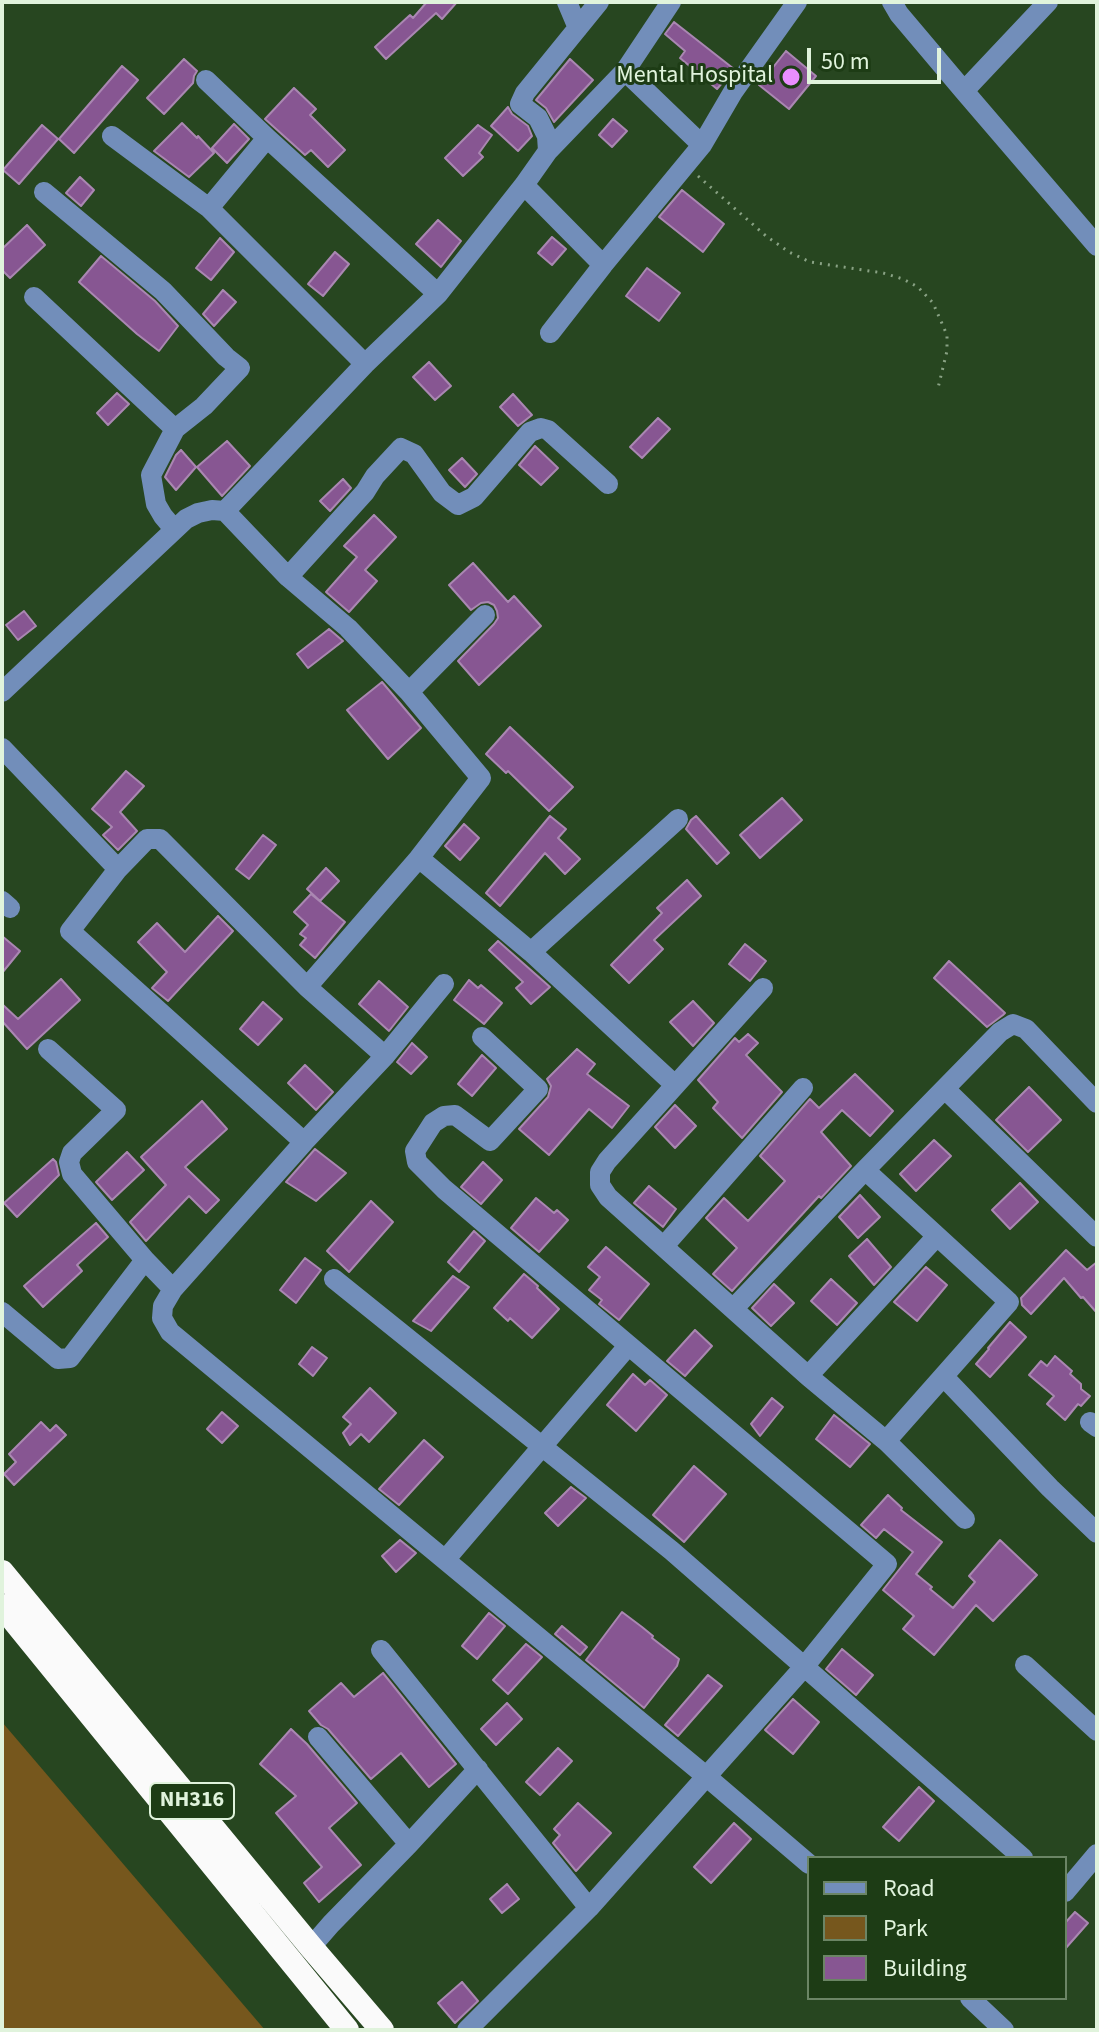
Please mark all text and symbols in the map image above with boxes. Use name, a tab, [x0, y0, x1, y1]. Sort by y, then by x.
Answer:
scale bar	[811, 32, 945, 82]
text: 50 m	[821, 44, 870, 79]
place label: Mental Hospital	[616, 63, 773, 91]
marker: Mental Hospital	[780, 66, 802, 88]
road number: NH316	[150, 1783, 234, 1819]
legend	[807, 1856, 1067, 2000]
text: Road	[883, 1871, 935, 1906]
text: Park	[883, 1911, 928, 1946]
text: Building	[883, 1951, 967, 1986]

